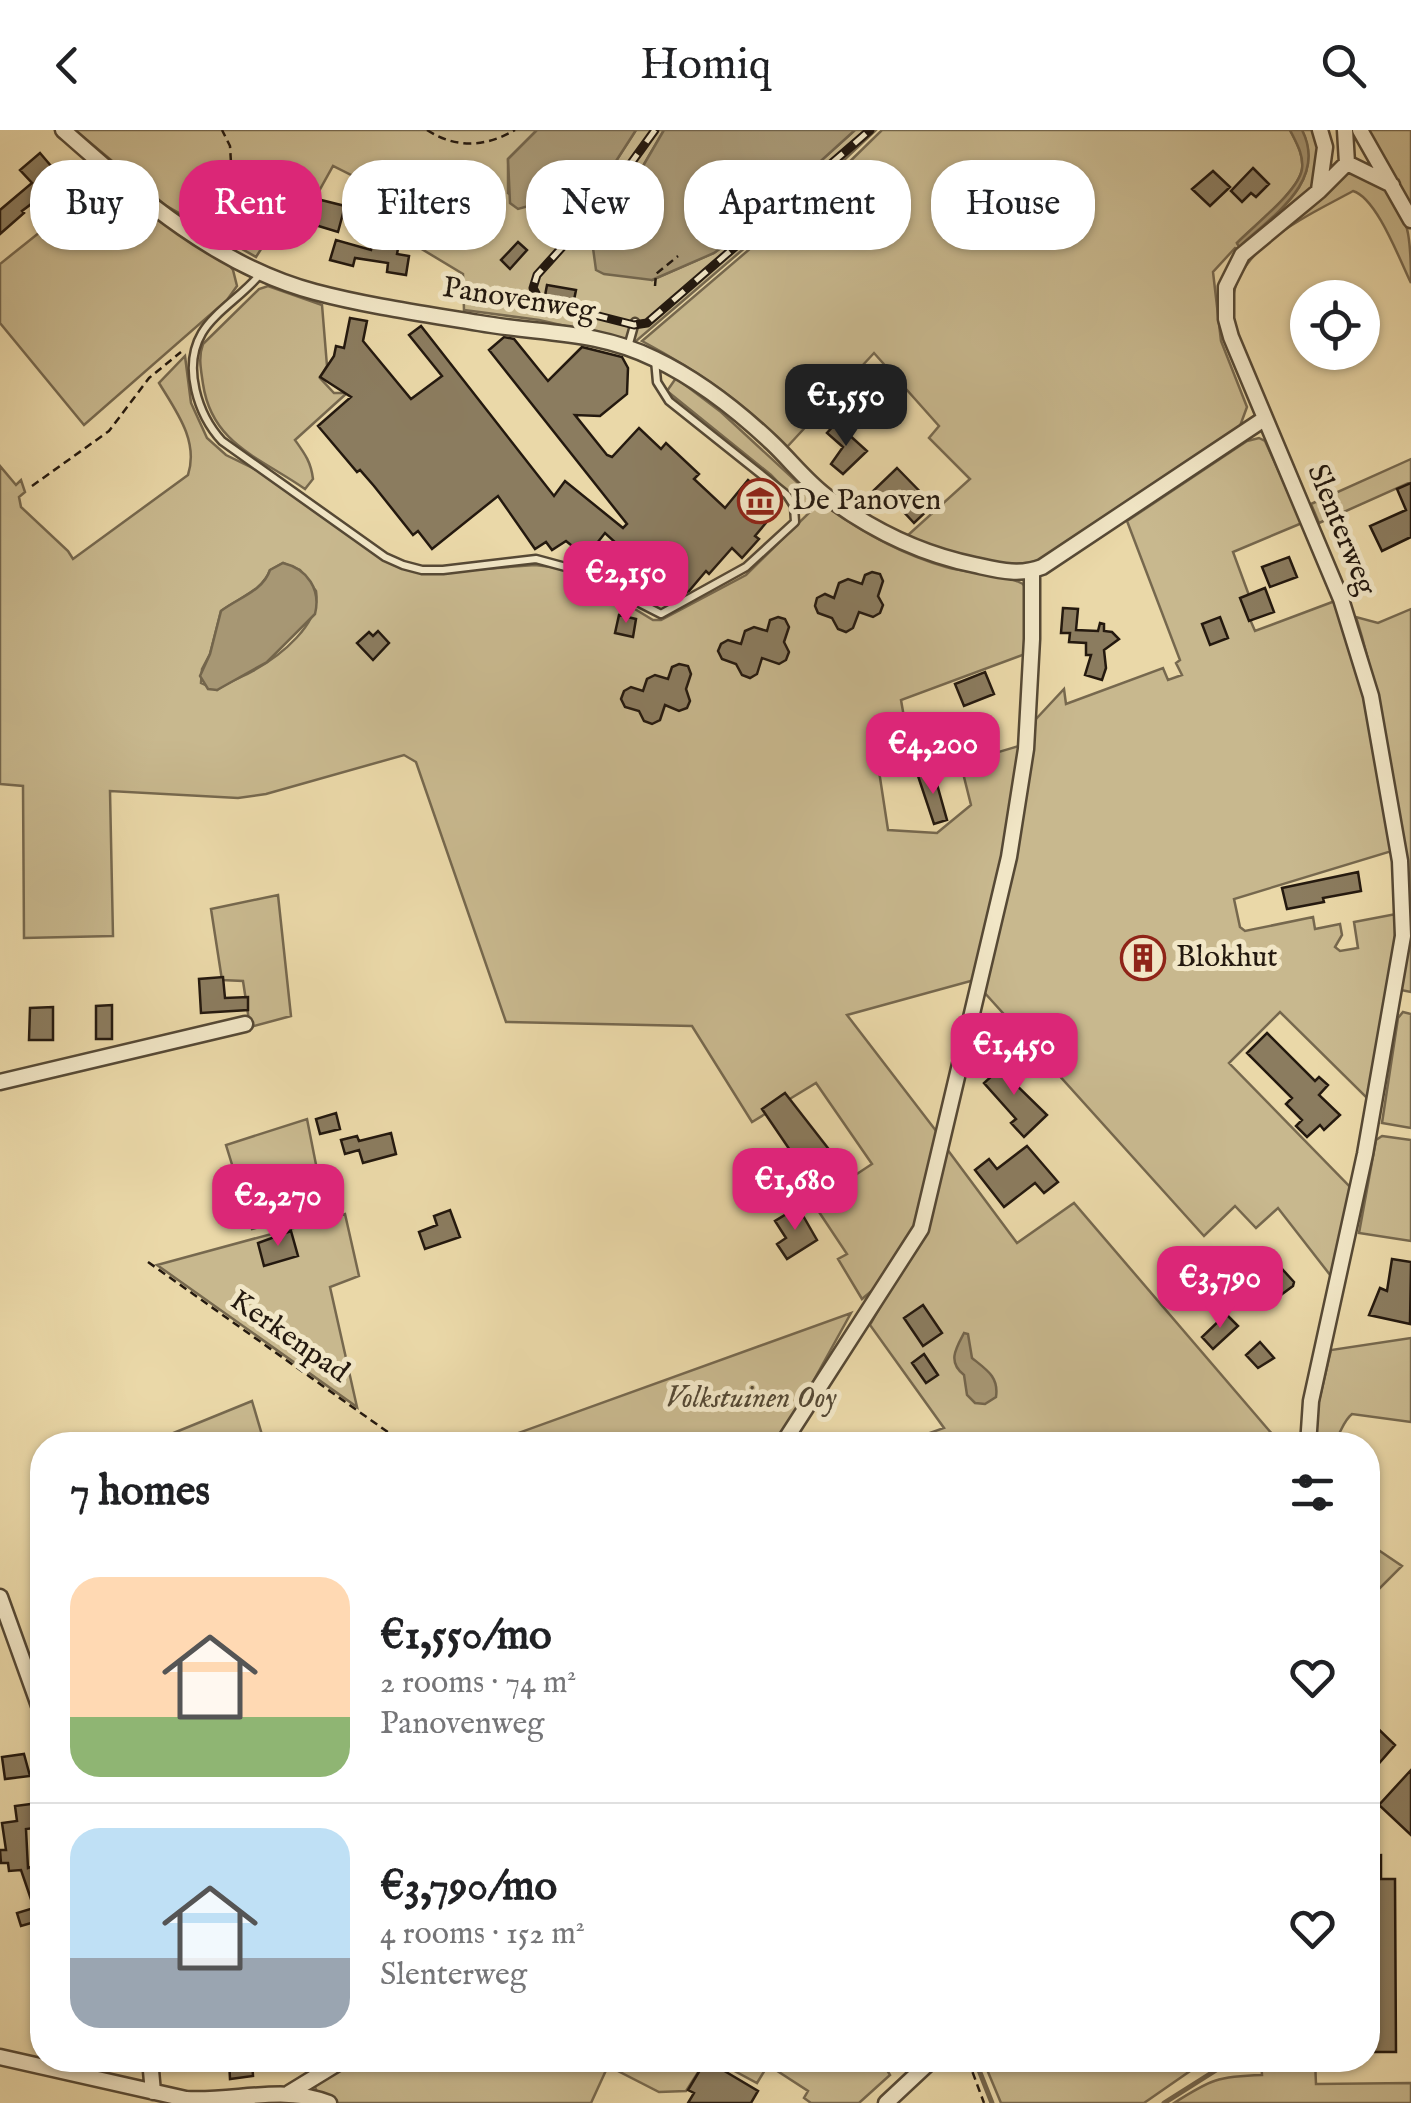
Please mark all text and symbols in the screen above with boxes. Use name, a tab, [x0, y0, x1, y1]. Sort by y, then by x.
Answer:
text: Homiq	[640, 37, 771, 94]
icon: back	[40, 38, 95, 93]
icon: search	[1316, 38, 1371, 93]
chip: Buy	[30, 160, 159, 250]
chip: Rent	[179, 160, 322, 250]
chip: Filters	[342, 160, 506, 250]
chip: New	[526, 160, 664, 250]
chip: Apartment	[684, 160, 911, 250]
chip: House	[931, 160, 1095, 250]
street label: Panovenweg	[440, 269, 599, 331]
map controls	[1290, 280, 1380, 370]
button: locate	[1290, 280, 1380, 370]
pin: €1,550	[765, 364, 927, 449]
text: €1,550	[807, 376, 885, 417]
street label: Slenterweg	[1298, 459, 1385, 602]
museum icon: De Panoven	[737, 478, 783, 524]
place label: De Panoven	[792, 482, 941, 520]
pin: €2,150	[545, 541, 707, 626]
text: €2,150	[585, 553, 667, 594]
pin: €4,200	[852, 712, 1014, 797]
text: €4,200	[888, 724, 978, 765]
building icon: Blokhut	[1120, 935, 1166, 981]
place label: Blokhut	[1176, 939, 1278, 977]
pin: €1,450	[933, 1013, 1095, 1098]
text: €1,450	[973, 1025, 1055, 1066]
pin: €1,680	[714, 1148, 876, 1233]
text: €1,680	[755, 1160, 835, 1201]
pin: €2,270	[197, 1164, 359, 1249]
text: €2,270	[234, 1176, 322, 1217]
pin: €3,790	[1139, 1246, 1301, 1331]
text: €3,790	[1179, 1258, 1261, 1299]
street label: Kerkenpad	[222, 1282, 357, 1392]
park label: Volkstuinen Ooy	[665, 1380, 837, 1418]
icon: filters	[1285, 1465, 1340, 1520]
text: 7 homes	[70, 1466, 210, 1519]
text: €1,550/mo	[380, 1610, 552, 1663]
icon: home	[150, 1617, 270, 1737]
icon: heart	[1285, 1650, 1340, 1705]
text: 2 rooms · 74 m²	[380, 1663, 576, 1704]
text: Panovenweg	[380, 1704, 544, 1745]
text: €3,790/mo	[380, 1861, 557, 1914]
icon: home	[150, 1868, 270, 1988]
icon: heart	[1285, 1901, 1340, 1956]
text: 4 rooms · 152 m²	[380, 1914, 585, 1955]
text: Slenterweg	[380, 1955, 527, 1996]

